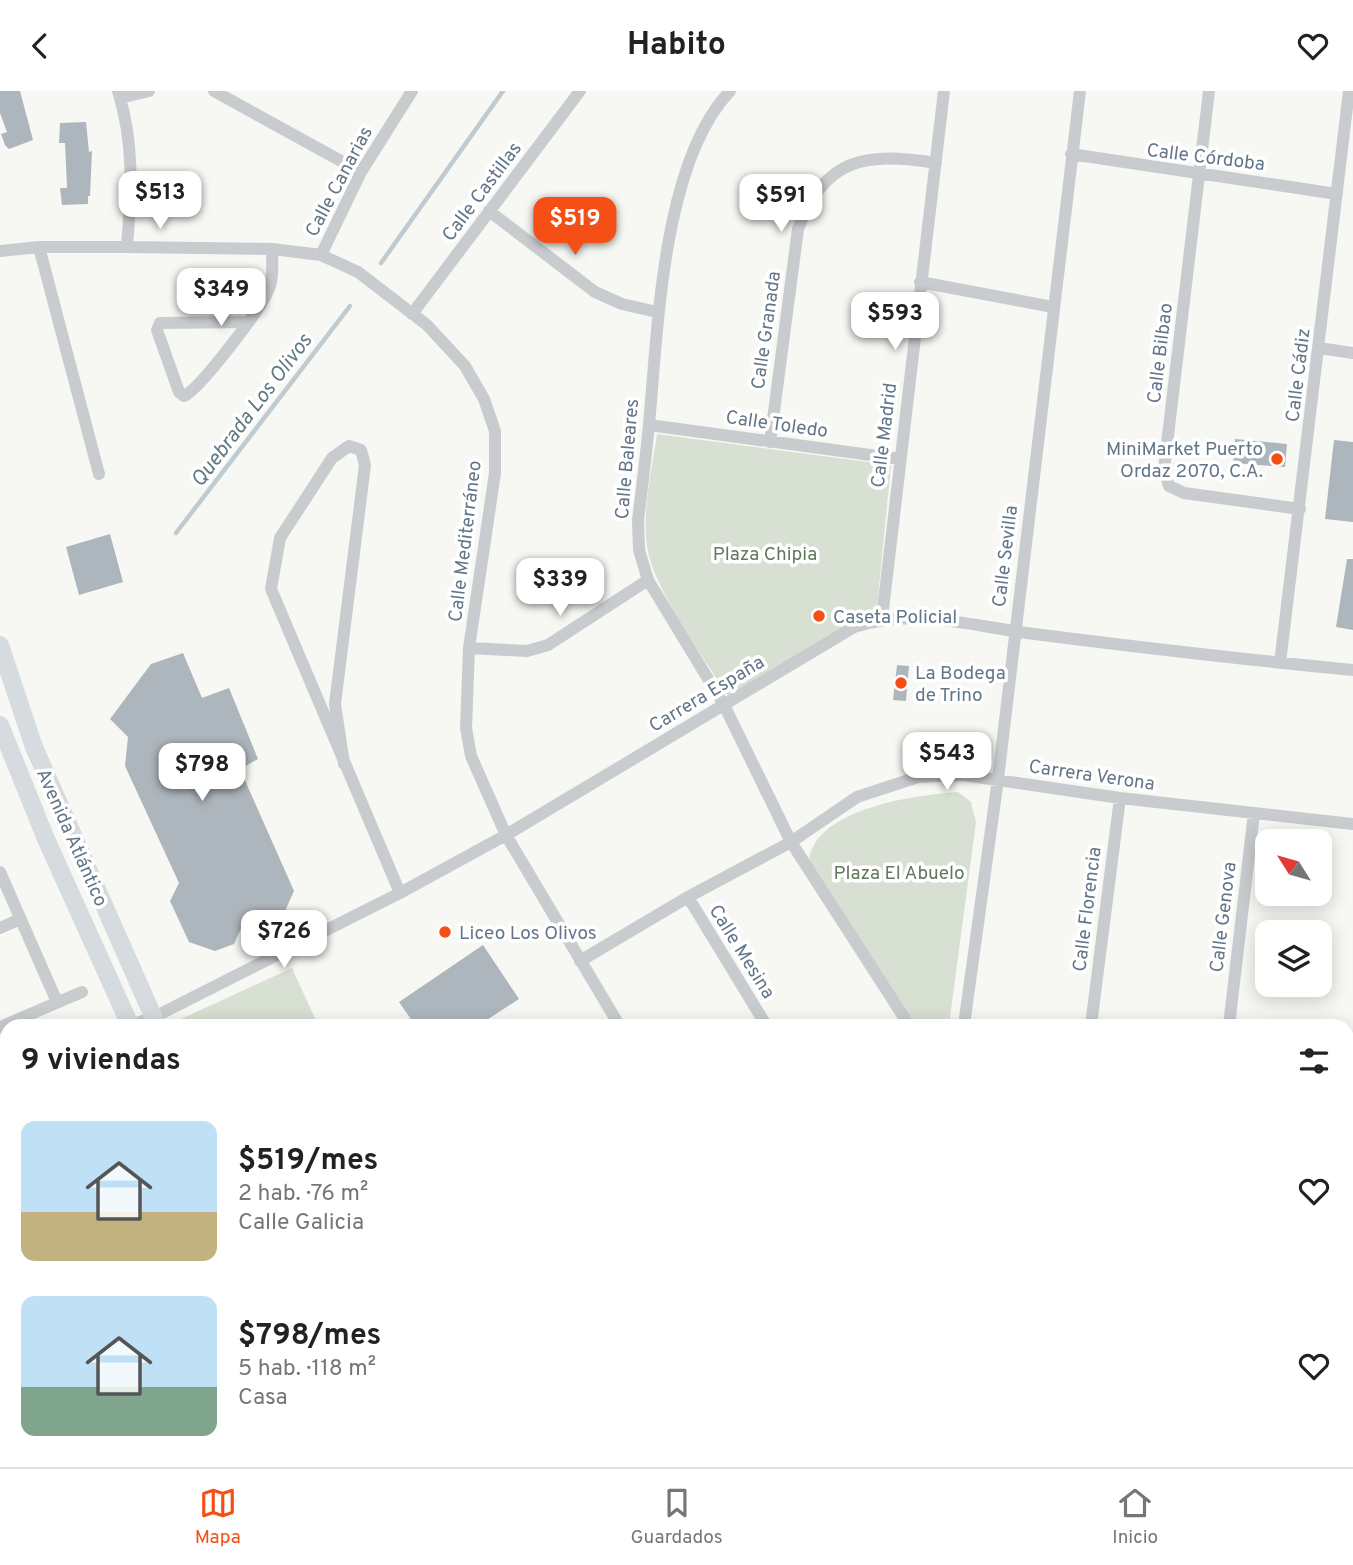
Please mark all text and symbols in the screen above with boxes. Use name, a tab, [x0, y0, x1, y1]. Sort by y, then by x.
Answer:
text: Habito	[627, 26, 726, 66]
icon: back	[21, 27, 59, 65]
icon: heart	[1294, 27, 1332, 65]
street label: Calle Canarias	[301, 123, 379, 241]
street label: Calle Castillas	[437, 138, 528, 247]
street label: Calle Córdoba	[1145, 139, 1266, 177]
pin: $513	[119, 171, 201, 231]
pin: $591	[740, 174, 822, 234]
text: $513	[135, 179, 185, 208]
text: $591	[755, 182, 807, 211]
pin: $519	[534, 197, 616, 257]
text: $519	[549, 205, 601, 234]
pin: $349	[180, 268, 262, 328]
street label: Calle Granada	[747, 270, 787, 391]
text: $349	[193, 276, 249, 305]
pin: $593	[854, 293, 936, 352]
text: $593	[867, 300, 923, 329]
street label: Calle Bilbao	[1143, 302, 1179, 405]
street label: Calle Cádiz	[1281, 327, 1317, 424]
water label: Quebrada Los Olivos	[186, 328, 319, 493]
street label: Calle Madrid	[867, 381, 903, 489]
street label: Calle Baleares	[611, 398, 645, 520]
street label: Calle Toledo	[724, 406, 829, 444]
place label: MiniMarket Puerto Ordaz 2070, C.A.	[1106, 438, 1263, 484]
marker: MiniMarket Puerto Ordaz 2070, C.A.	[1269, 451, 1285, 467]
street label: Calle Mediterráneo	[444, 459, 488, 623]
street label: Calle Sevilla	[988, 504, 1024, 608]
park label: Plaza Chipia	[713, 543, 817, 567]
pin: $339	[519, 559, 601, 618]
text: $339	[532, 566, 588, 595]
place label: Caseta Policial	[833, 606, 957, 630]
marker: Caseta Policial	[811, 608, 827, 624]
street label: Carrera España	[645, 651, 769, 739]
place label: La Bodega de Trino	[915, 662, 1006, 708]
marker: La Bodega de Trino	[893, 675, 909, 691]
pin: $543	[906, 733, 988, 792]
text: $543	[919, 740, 975, 769]
pin: $798	[161, 743, 243, 803]
text: $798	[175, 751, 229, 780]
street label: Carrera Verona	[1027, 755, 1156, 797]
street label: Avenida Atlántico	[30, 765, 112, 911]
north arrow	[1255, 829, 1332, 907]
map controls	[1255, 829, 1332, 997]
street label: Calle Florencia	[1068, 845, 1108, 973]
street label: Calle Genova	[1205, 861, 1243, 974]
park label: Plaza El Abuelo	[833, 862, 965, 886]
street label: Calle Mesina	[703, 900, 780, 1004]
pin: $726	[243, 911, 325, 970]
text: $726	[257, 918, 311, 947]
button: layers	[1255, 920, 1332, 997]
place label: Liceo Los Olivos	[459, 922, 597, 946]
marker: Liceo Los Olivos	[437, 924, 453, 940]
icon: filters	[1295, 1042, 1333, 1080]
text: 9 viviendas	[21, 1043, 181, 1080]
text: $519/mes	[238, 1143, 378, 1180]
icon: home	[77, 1149, 161, 1233]
icon: heart	[1295, 1172, 1333, 1210]
text: 2 hab. · 76 m²	[238, 1180, 368, 1209]
text: Calle Galicia	[238, 1209, 364, 1238]
text: $798/mes	[238, 1318, 381, 1355]
icon: home	[77, 1324, 161, 1408]
icon: heart	[1295, 1347, 1333, 1385]
text: 5 hab. · 118 m²	[238, 1355, 376, 1384]
text: Casa	[238, 1384, 288, 1413]
tab: Mapa	[195, 1484, 241, 1550]
tab: Guardados	[631, 1484, 723, 1550]
tab: Inicio	[1112, 1484, 1158, 1550]

